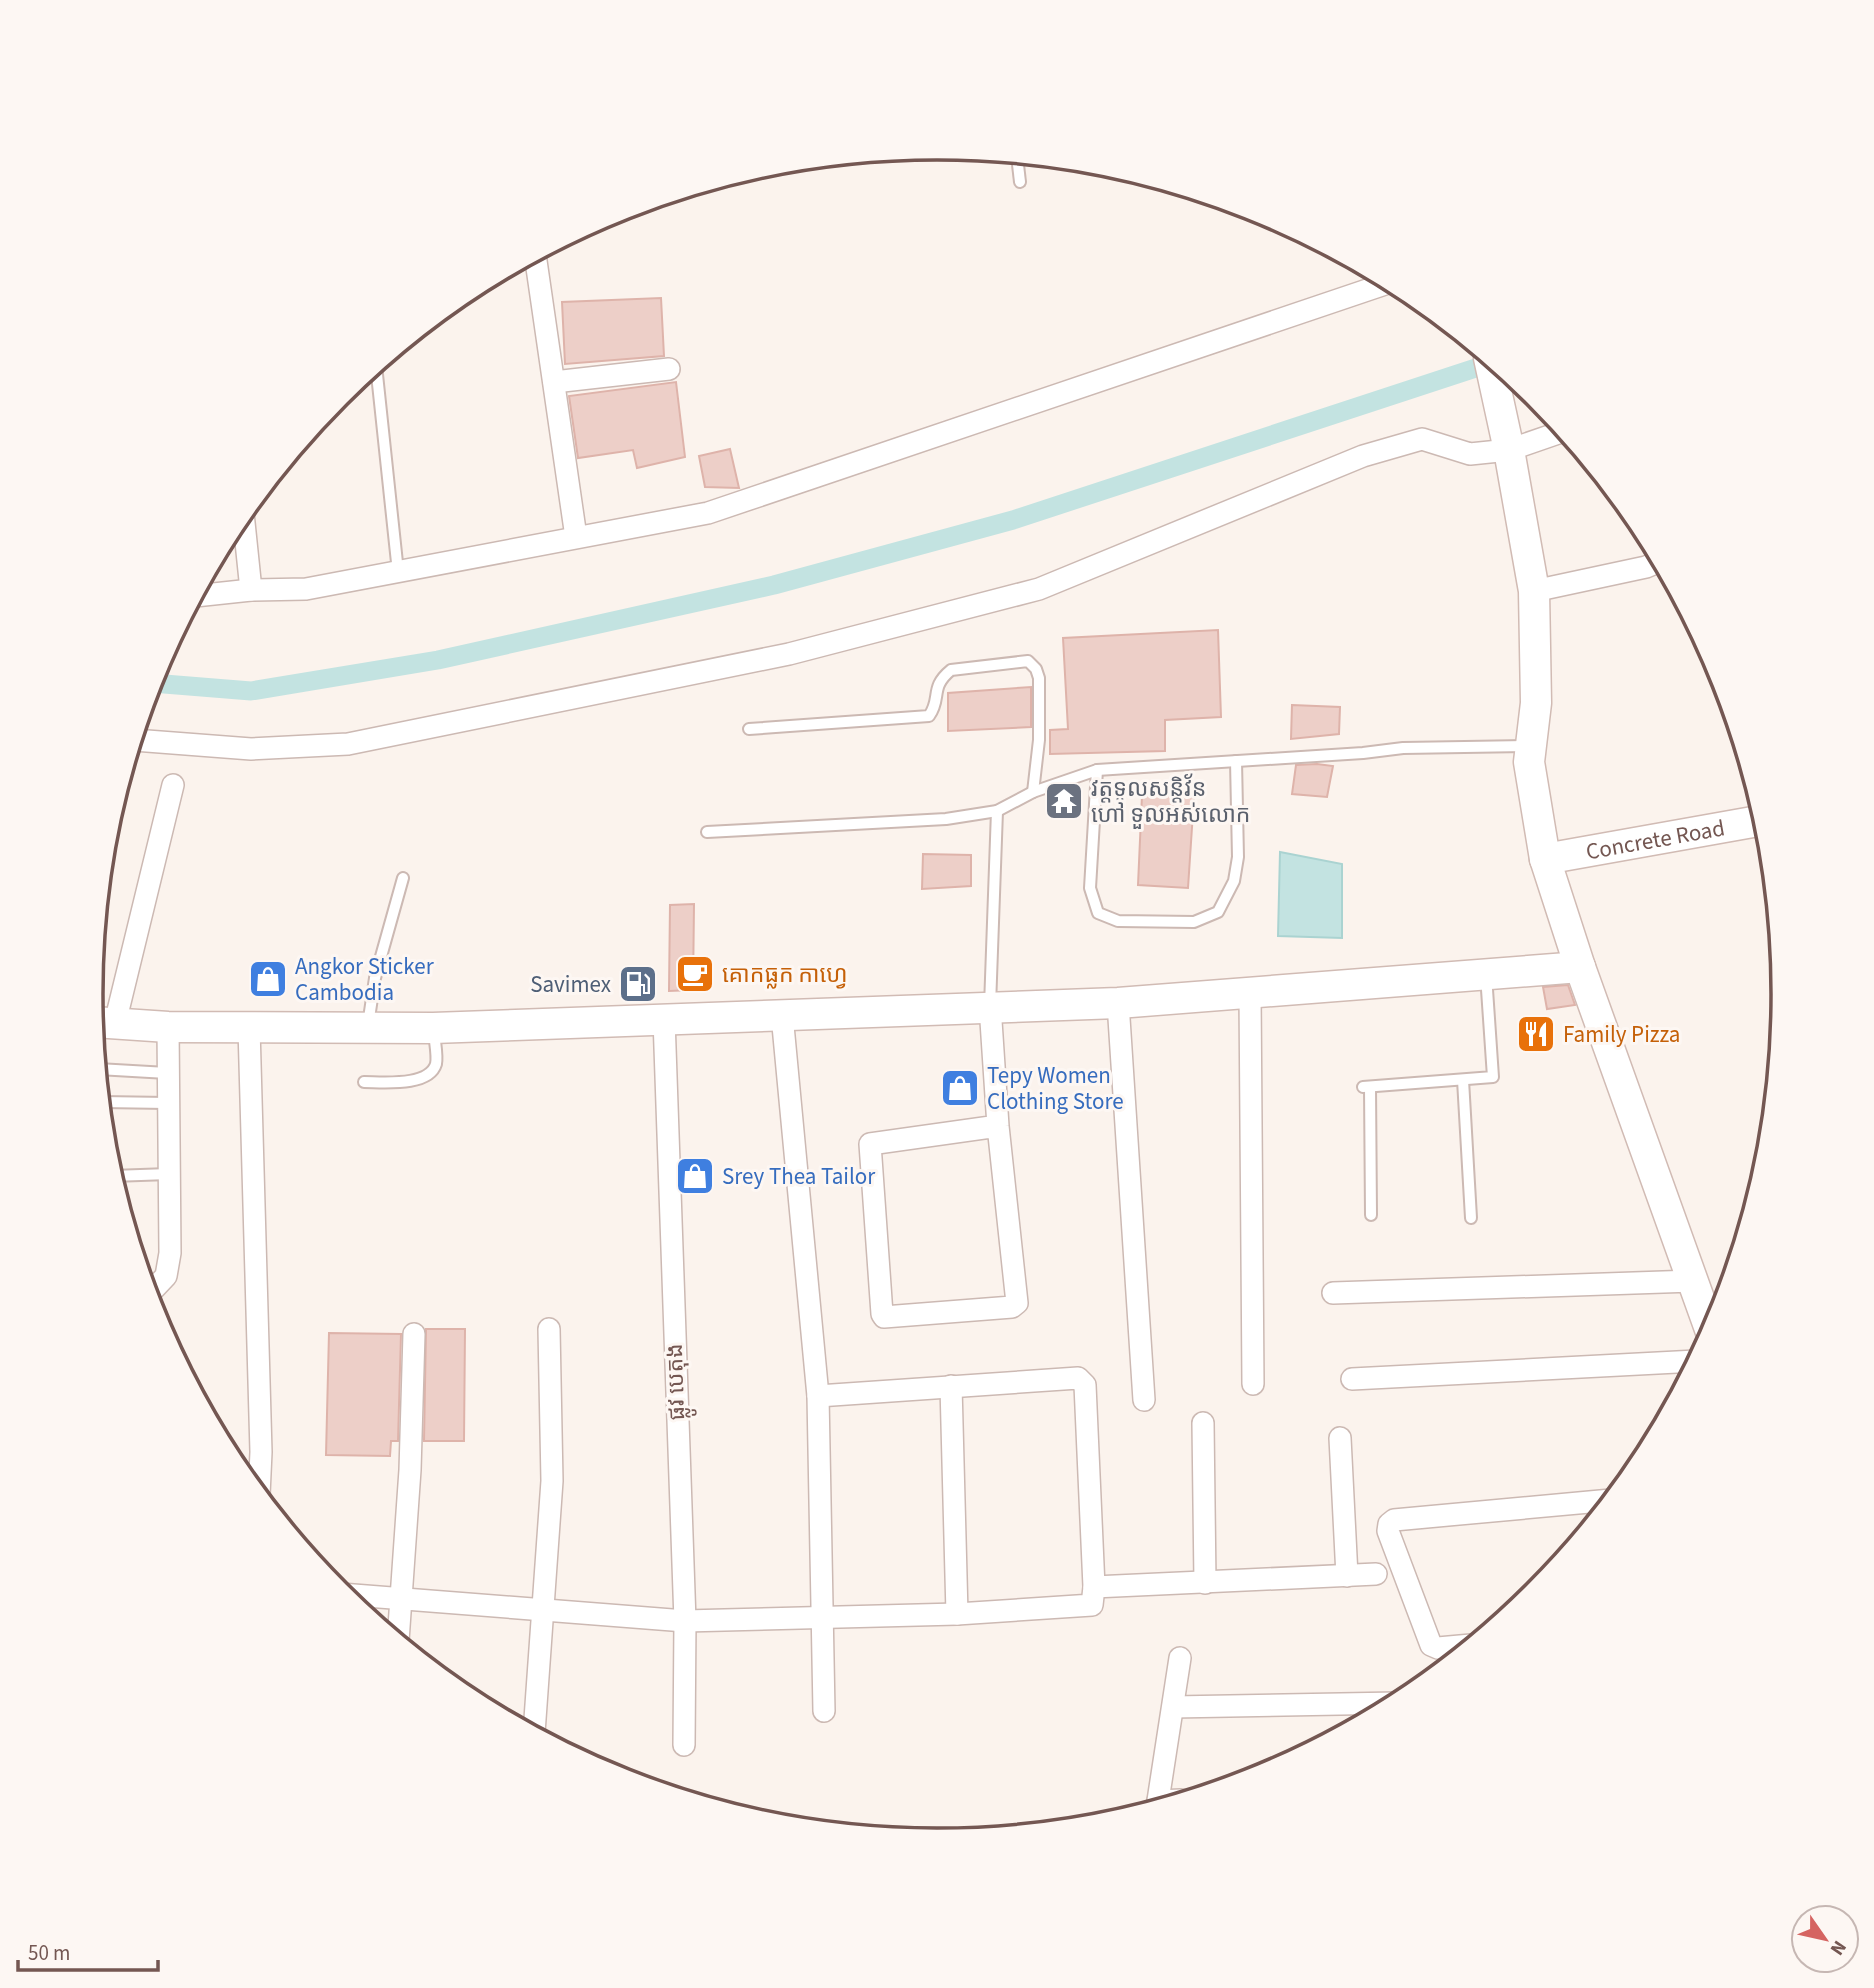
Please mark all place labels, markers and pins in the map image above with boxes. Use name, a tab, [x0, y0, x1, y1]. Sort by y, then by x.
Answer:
place label: វត្តទូលសន្តិវ័ន ហៅ ទួលអស់លោក	[1091, 772, 1250, 831]
temple icon: វត្តទូលសន្តិវ័ន ហៅ ទួលអស់លោក	[1043, 780, 1085, 822]
place label: Angkor Sticker Cambodia	[295, 950, 435, 1009]
cafe icon: គោកធ្លក កាហ្វេ	[674, 953, 716, 995]
shop icon: Angkor Sticker Cambodia	[247, 958, 289, 1000]
place label: គោកធ្លក កាហ្វេ	[722, 958, 848, 991]
fuel station icon: Savimex	[617, 963, 659, 1005]
place label: Savimex	[530, 968, 611, 1001]
restaurant icon: Family Pizza	[1515, 1013, 1557, 1055]
place label: Family Pizza	[1563, 1018, 1680, 1051]
place label: Tepy Women Clothing Store	[987, 1059, 1124, 1118]
shop icon: Tepy Women Clothing Store	[939, 1067, 981, 1109]
shop icon: Srey Thea Tailor	[674, 1155, 716, 1197]
place label: Srey Thea Tailor	[722, 1160, 876, 1193]

